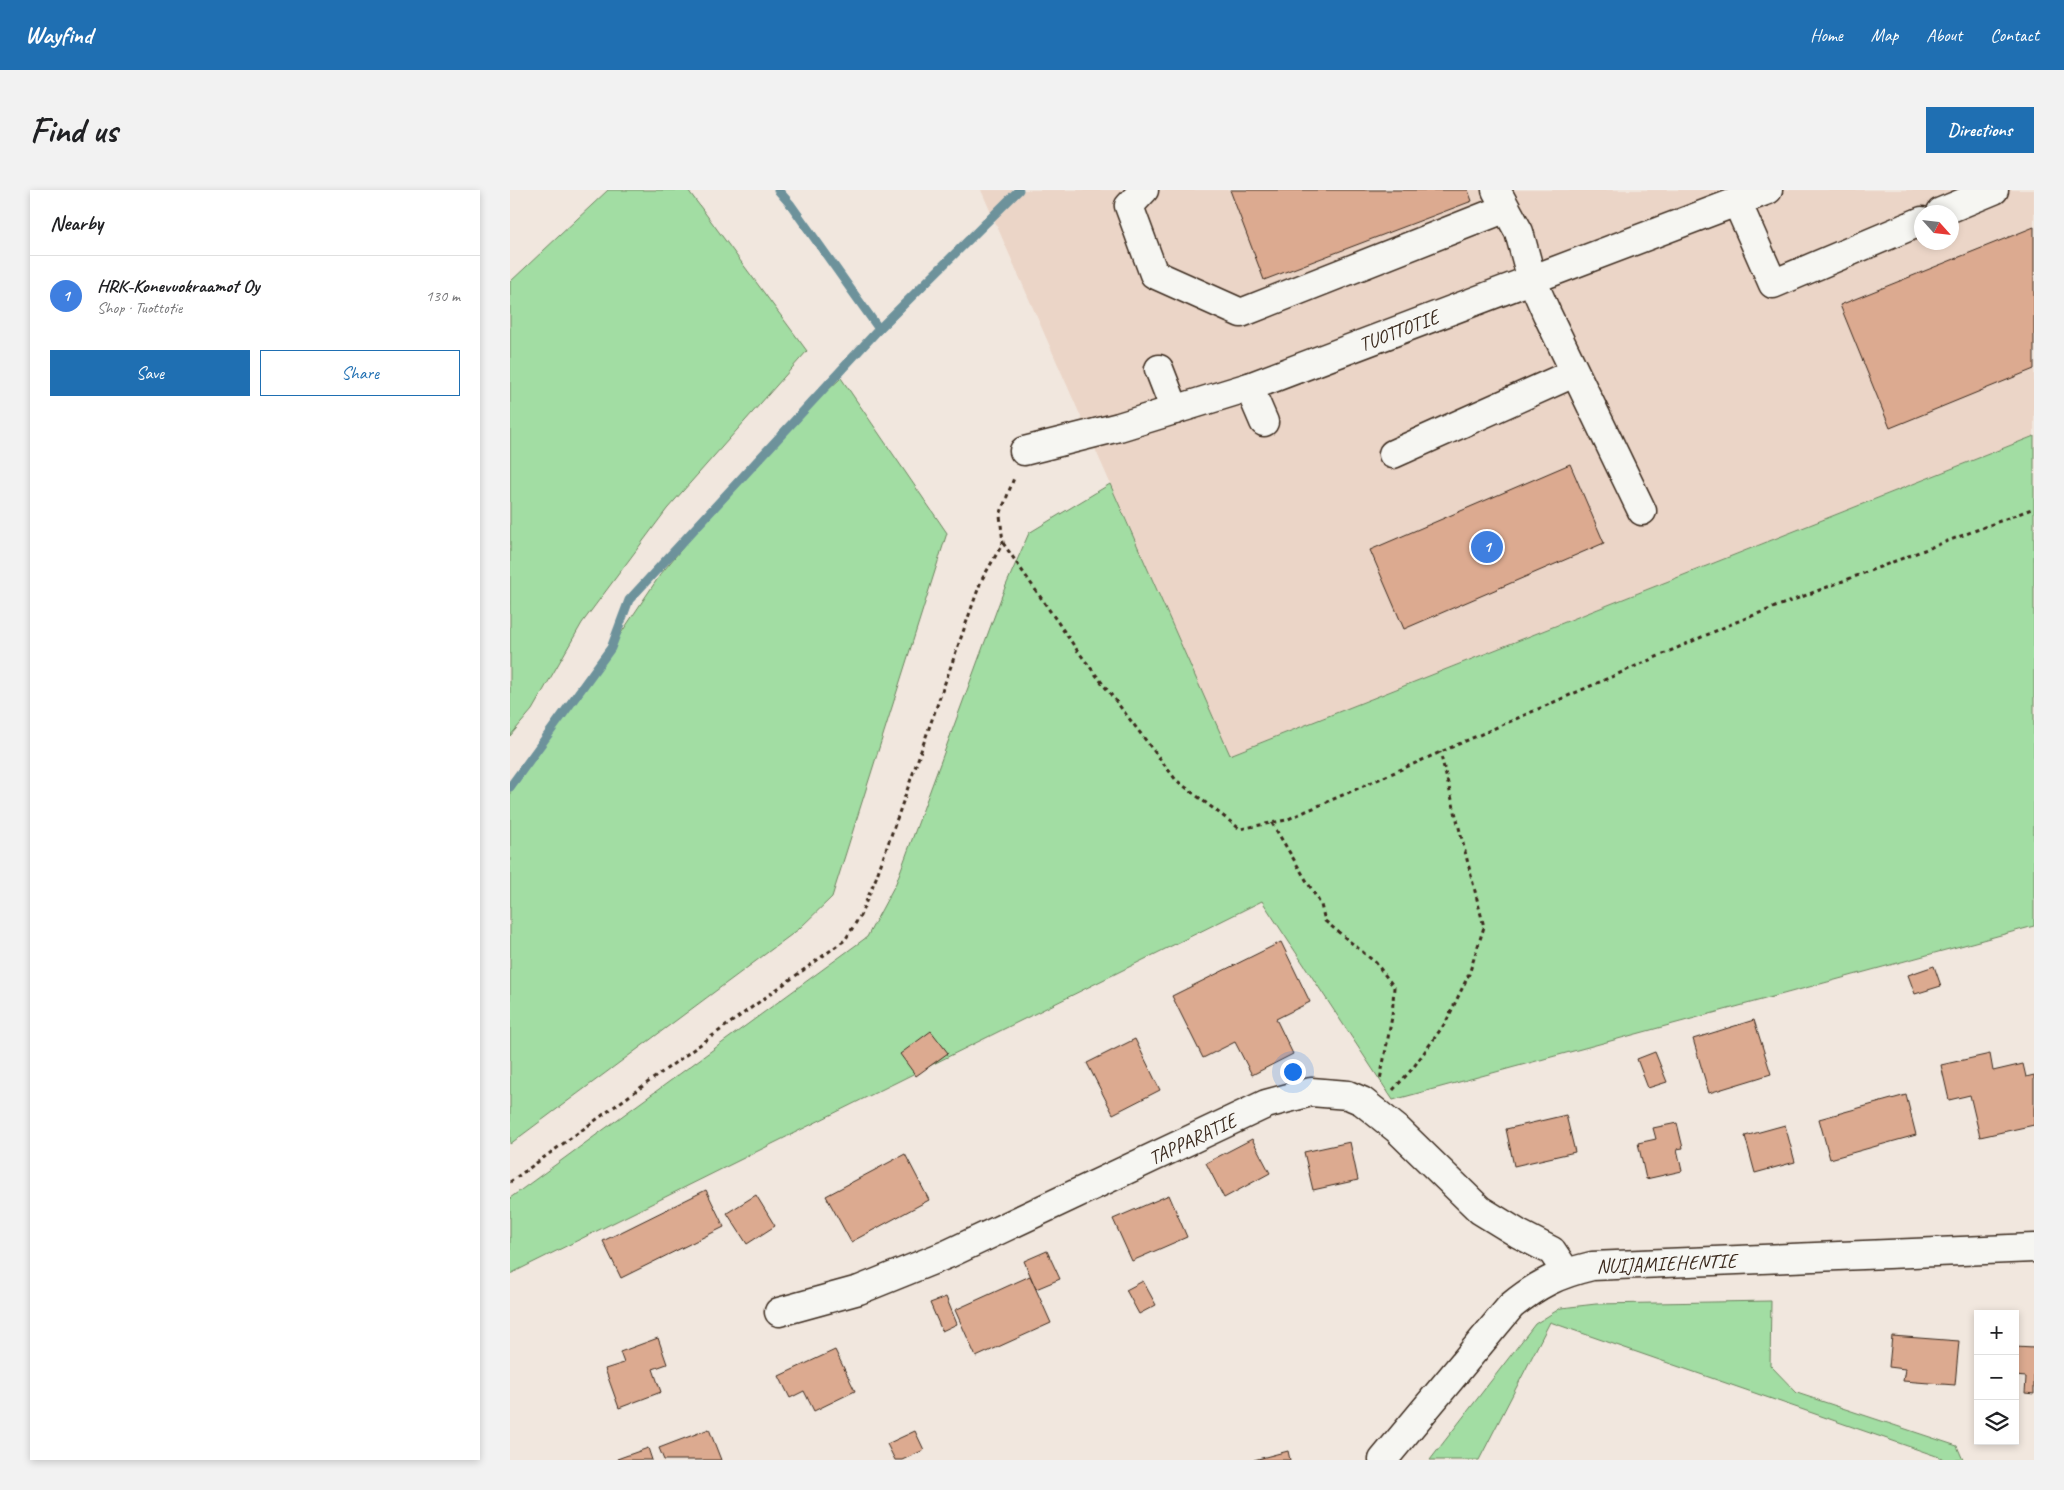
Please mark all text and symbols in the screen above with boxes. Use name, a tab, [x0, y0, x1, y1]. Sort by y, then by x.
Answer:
text: Wayfind	[25, 20, 92, 50]
text: Home	[1810, 24, 1843, 46]
text: Map	[1871, 24, 1898, 46]
text: About	[1926, 24, 1962, 46]
text: Contact	[1990, 24, 2039, 46]
button: Directions	[1926, 107, 2034, 153]
text: Find us	[30, 108, 117, 153]
north arrow	[1914, 205, 1959, 250]
text: Nearby	[50, 210, 103, 236]
text: HRK-Konevuokraamot Oy	[97, 274, 260, 298]
text: 1	[62, 286, 70, 306]
text: 130 m	[426, 286, 460, 306]
text: Shop · Tuottotie	[97, 298, 182, 318]
street label: TUOTTOTIE	[1355, 303, 1445, 357]
button: Save	[50, 350, 250, 396]
button: Share	[260, 350, 460, 396]
pin: 1	[1471, 528, 1503, 566]
your location	[1280, 1059, 1306, 1085]
street label: TAPPARATIE	[1145, 1107, 1243, 1171]
street label: NUIJAMIEHENTIE	[1596, 1248, 1740, 1279]
map controls	[1974, 1310, 2019, 1445]
button: +	[1974, 1310, 2019, 1355]
button: −	[1974, 1355, 2019, 1400]
button: layers	[1974, 1400, 2019, 1445]

